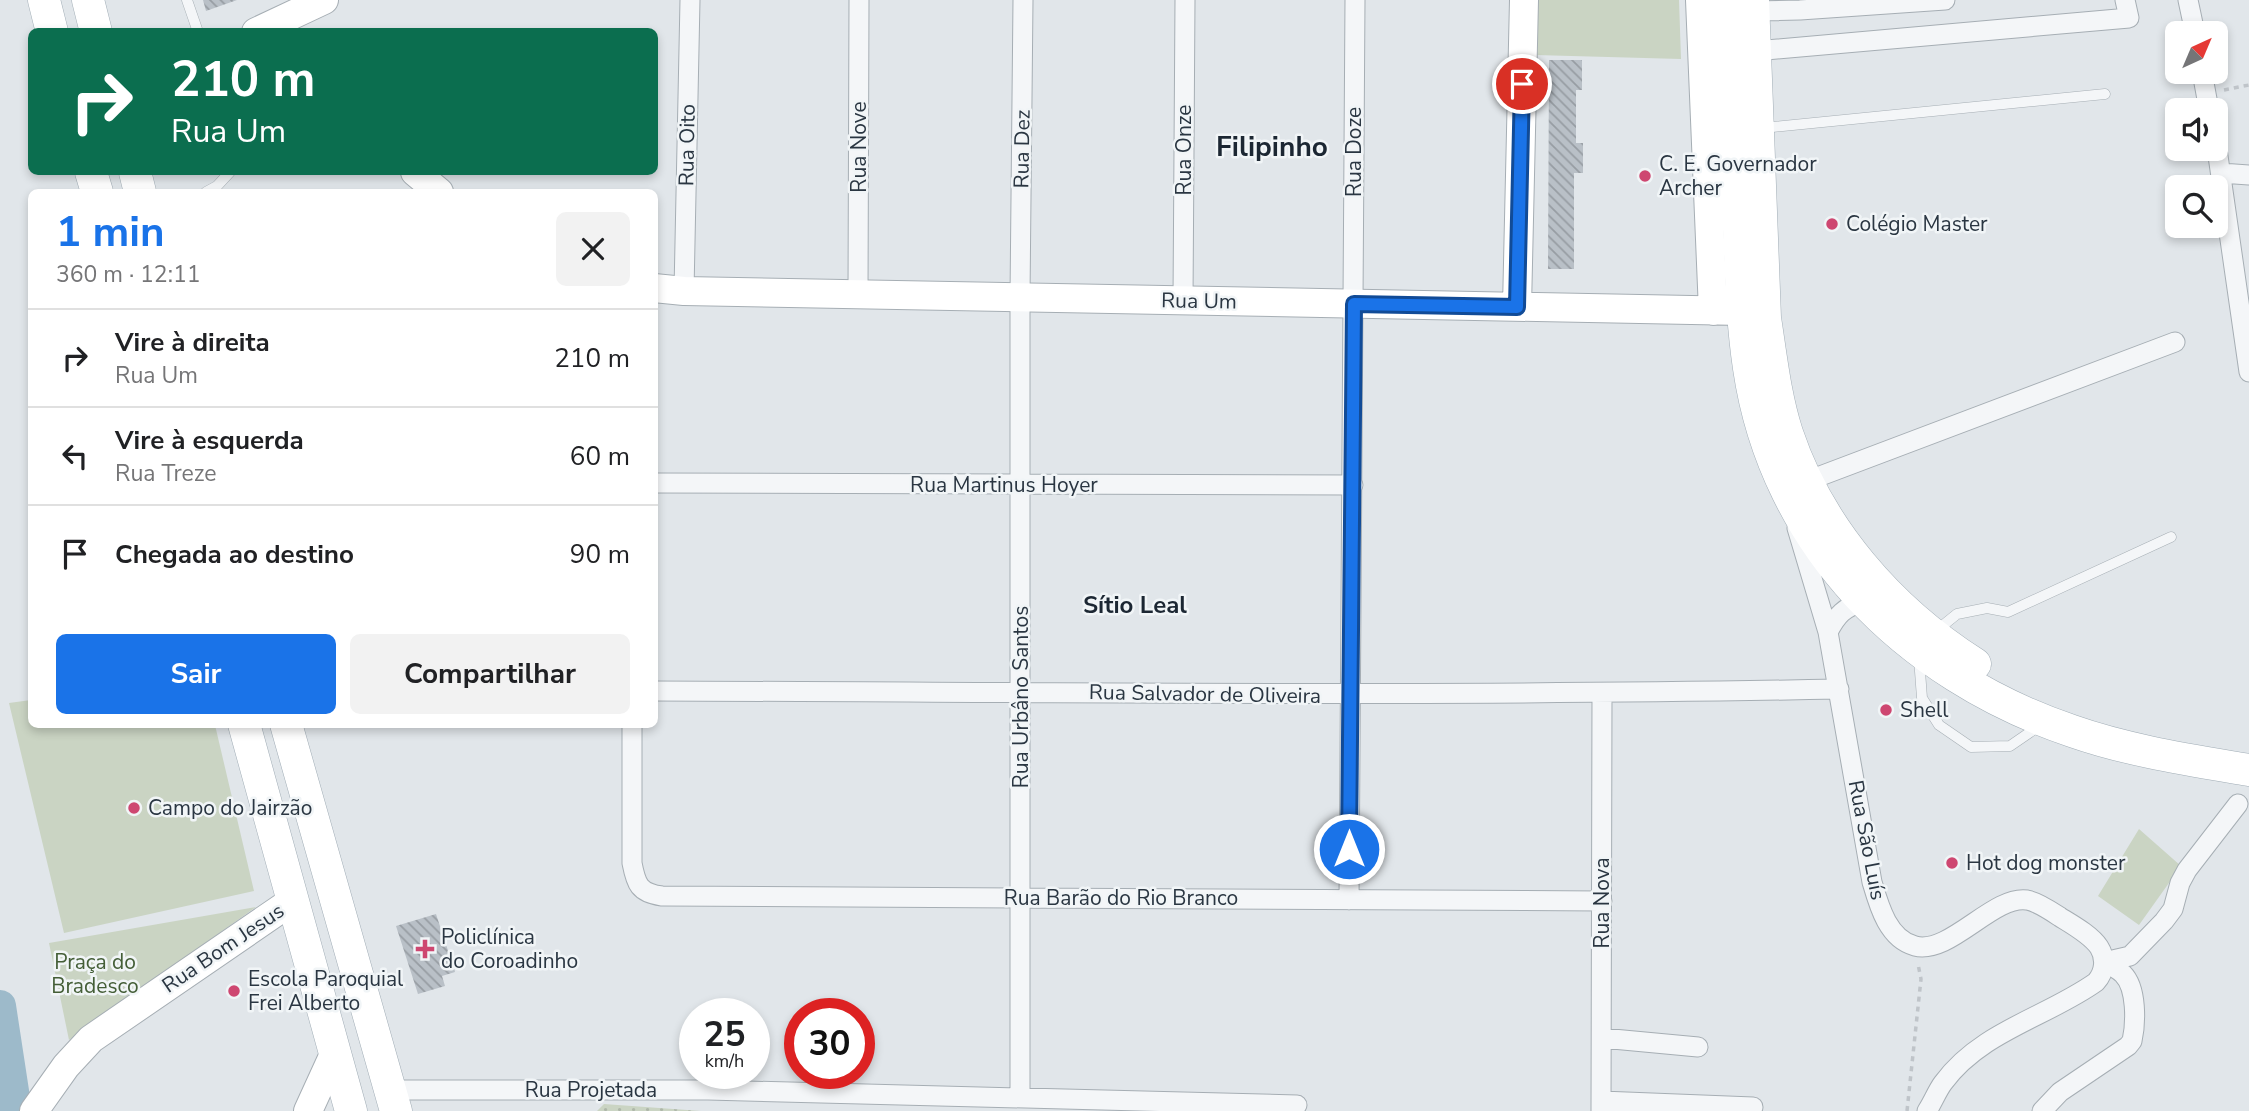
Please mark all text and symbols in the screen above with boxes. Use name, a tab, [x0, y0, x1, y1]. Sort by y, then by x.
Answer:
north arrow	[2165, 21, 2228, 84]
map controls	[2165, 21, 2228, 238]
text: 210 m	[171, 46, 315, 113]
pin	[1492, 54, 1552, 114]
icon: right	[56, 56, 147, 147]
icon: arrive	[1503, 65, 1541, 103]
button: sound	[2165, 98, 2228, 161]
street label: Rua Nove	[845, 101, 873, 193]
street label: Rua Oito	[672, 104, 702, 186]
street label: Rua Onze	[1170, 104, 1198, 196]
street label: Rua Doze	[1340, 107, 1368, 197]
street label: Rua Dez	[1007, 109, 1037, 189]
text: Rua Um	[171, 110, 286, 153]
district label: Filipinho	[1216, 128, 1328, 166]
place label: C. E. Governador Archer	[1659, 150, 1817, 202]
marker: C. E. Governador Archer	[1637, 168, 1653, 184]
button: search	[2165, 175, 2228, 238]
text: 1 min	[56, 204, 165, 261]
place label: Colégio Master	[1846, 210, 1988, 238]
button: close	[556, 212, 630, 286]
marker: Colégio Master	[1824, 216, 1840, 232]
text: 360 m · 12:11	[56, 259, 201, 290]
street label: Rua Um	[1161, 286, 1237, 316]
text: Vire à direita	[115, 325, 270, 360]
icon: right	[56, 339, 94, 377]
text: 210 m	[554, 341, 630, 376]
text: Rua Um	[115, 360, 198, 391]
text: Vire à esquerda	[115, 423, 304, 458]
icon: left	[56, 437, 94, 475]
text: 60 m	[570, 439, 630, 474]
text: Rua Treze	[115, 458, 216, 489]
street label: Rua Martinus Hoyer	[910, 471, 1098, 499]
icon: arrive	[56, 535, 94, 573]
text: Chegada ao destino	[115, 537, 354, 572]
text: 90 m	[570, 537, 630, 572]
district label: Sítio Leal	[1083, 589, 1187, 621]
street label: Rua Urbâno Santos	[1007, 606, 1035, 788]
button: Sair	[56, 634, 336, 714]
button: Compartilhar	[350, 634, 630, 714]
street label: Rua Salvador de Oliveira	[1089, 678, 1321, 710]
place label: Shell	[1900, 696, 1949, 724]
marker: Shell	[1878, 702, 1894, 718]
street label: Rua São Luís	[1842, 778, 1892, 902]
place label: Campo do Jairzão	[148, 794, 312, 822]
marker: Campo do Jairzão	[126, 800, 142, 816]
position arrow	[1312, 812, 1386, 886]
place label: Hot dog monster	[1966, 849, 2126, 877]
marker: Hot dog monster	[1944, 855, 1960, 871]
street label: Rua Nova	[1588, 857, 1616, 949]
street label: Rua Barão do Rio Branco	[1004, 884, 1238, 912]
street label: Rua Bom Jesus	[156, 897, 290, 999]
place label: Policlínica do Coroadinho	[441, 923, 578, 975]
marker: Policlínica do Coroadinho	[415, 939, 435, 959]
park label: Praça do Bradesco	[51, 948, 139, 1000]
place label: Escola Paroquial Frei Alberto	[248, 965, 404, 1017]
marker: Escola Paroquial Frei Alberto	[226, 983, 242, 999]
speed limit sign: 30	[784, 998, 875, 1089]
text: 25	[703, 1011, 746, 1058]
text: km/h	[705, 1049, 744, 1073]
street label: Rua Projetada	[525, 1076, 657, 1104]

